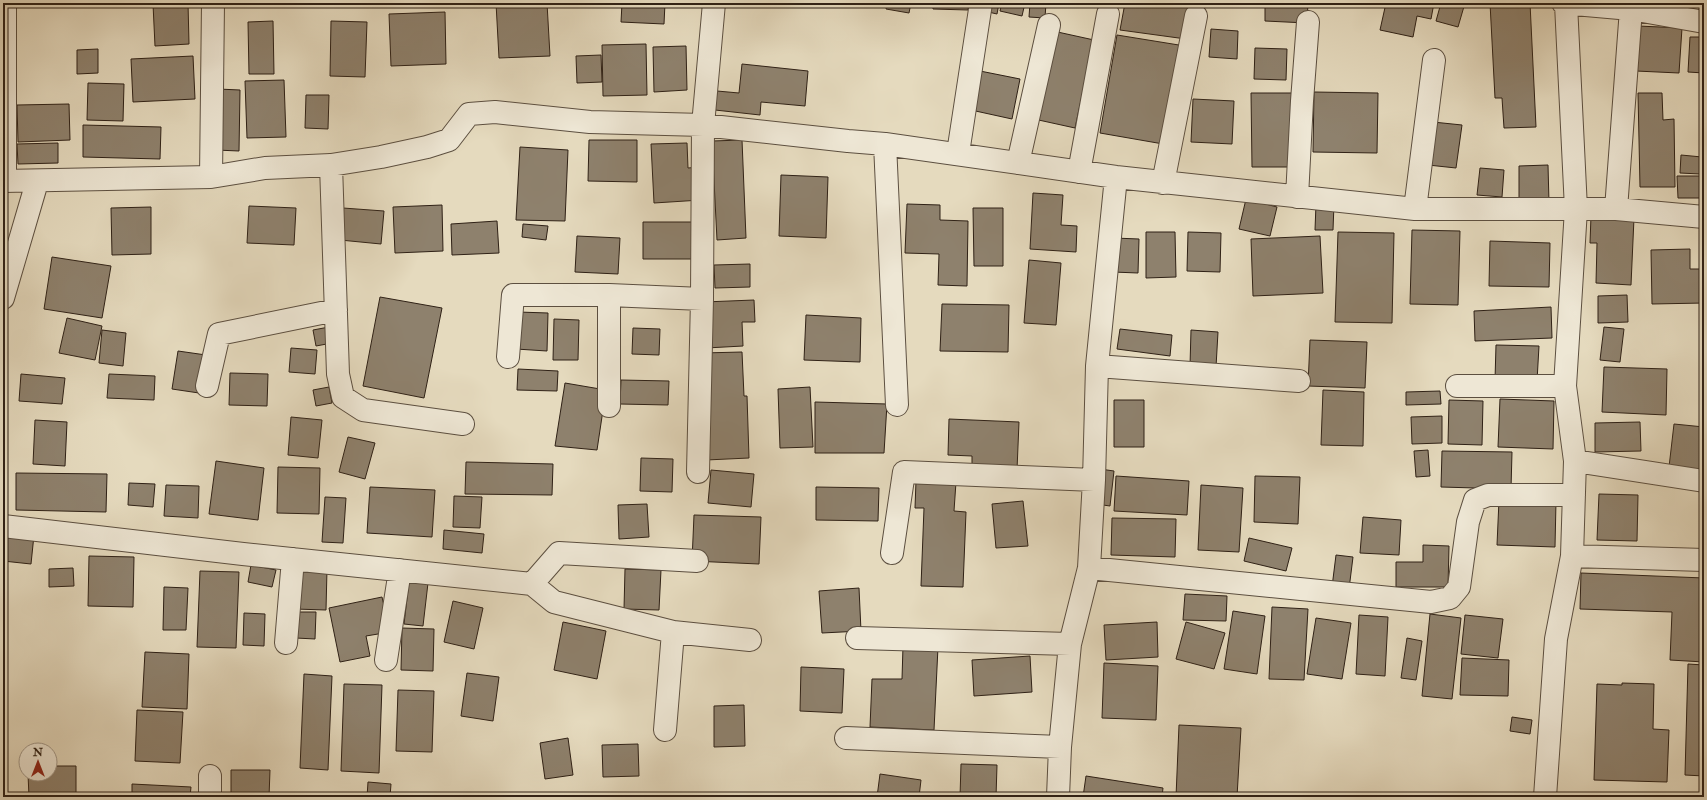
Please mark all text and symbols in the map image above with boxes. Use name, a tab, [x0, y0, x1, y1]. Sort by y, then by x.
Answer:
north arrow	[18, 742, 58, 782]
text: N	[32, 746, 44, 759]

